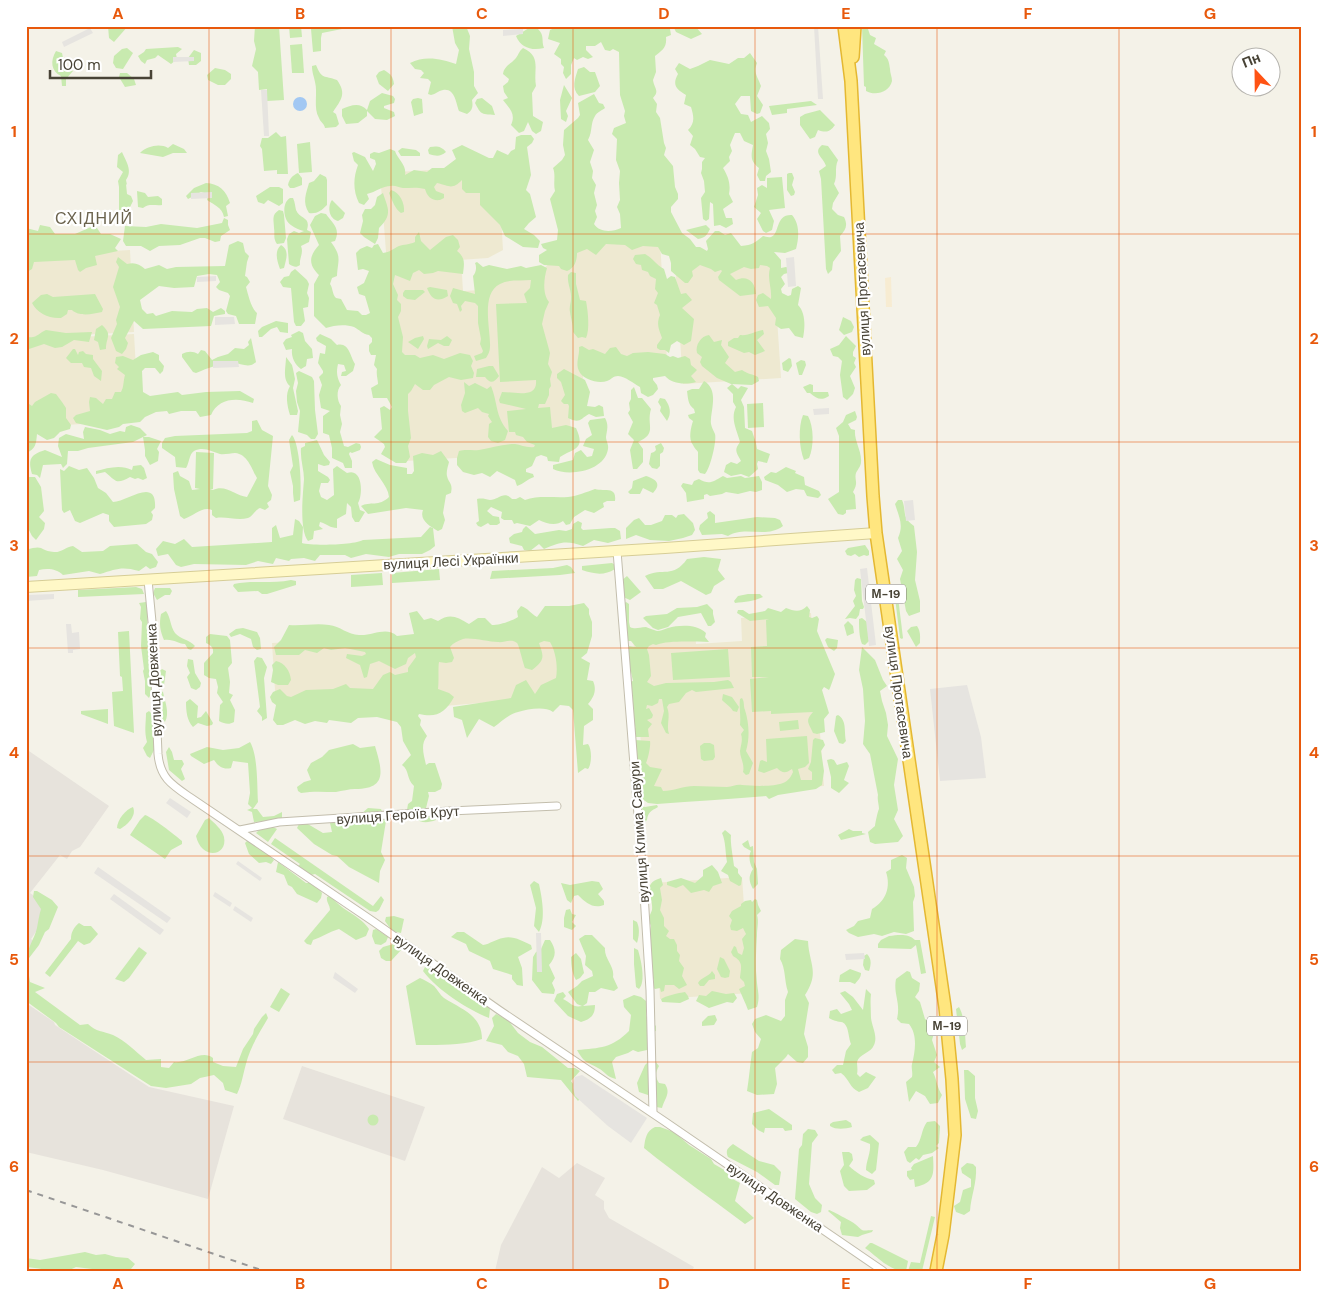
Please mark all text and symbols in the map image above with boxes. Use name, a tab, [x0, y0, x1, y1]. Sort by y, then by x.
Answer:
text: A	[112, 3, 124, 24]
text: B	[295, 3, 305, 24]
text: C	[476, 3, 488, 24]
text: D	[658, 3, 670, 24]
text: E	[841, 3, 851, 24]
text: F	[1024, 3, 1033, 24]
text: G	[1204, 3, 1216, 24]
scale bar	[50, 48, 151, 80]
north arrow	[1230, 48, 1280, 98]
text: Пн	[1239, 48, 1263, 72]
text: 100 m	[58, 55, 101, 75]
text: 1	[11, 121, 17, 142]
text: 1	[1311, 121, 1317, 142]
district label: СХІДНИЙ	[55, 208, 133, 229]
street label: вулиця Протасевича	[850, 222, 874, 356]
text: 2	[9, 328, 19, 349]
text: 2	[1309, 328, 1319, 349]
text: 3	[9, 535, 19, 556]
text: 3	[1309, 535, 1319, 556]
street label: вулиця Лесі Українки	[383, 548, 519, 574]
road number: М-19	[866, 584, 906, 604]
street label: вулиця Довженка	[142, 623, 166, 737]
street label: вулиця Протасевича	[881, 625, 917, 760]
text: 4	[9, 742, 19, 763]
text: 4	[1309, 742, 1319, 763]
street label: вулиця Клима Савури	[625, 761, 653, 903]
street label: вулиця Героїв Крут	[336, 802, 461, 828]
street label: вулиця Довженка	[390, 929, 493, 1009]
text: 5	[9, 949, 19, 970]
text: 5	[1309, 949, 1319, 970]
road number: М-19	[927, 1016, 967, 1036]
text: 6	[9, 1156, 19, 1177]
text: 6	[1309, 1156, 1319, 1177]
street label: вулиця Довженка	[723, 1158, 827, 1236]
text: A	[112, 1273, 124, 1294]
text: B	[295, 1273, 305, 1294]
text: C	[476, 1273, 488, 1294]
text: D	[658, 1273, 670, 1294]
text: E	[841, 1273, 851, 1294]
text: F	[1024, 1273, 1033, 1294]
text: G	[1204, 1273, 1216, 1294]

